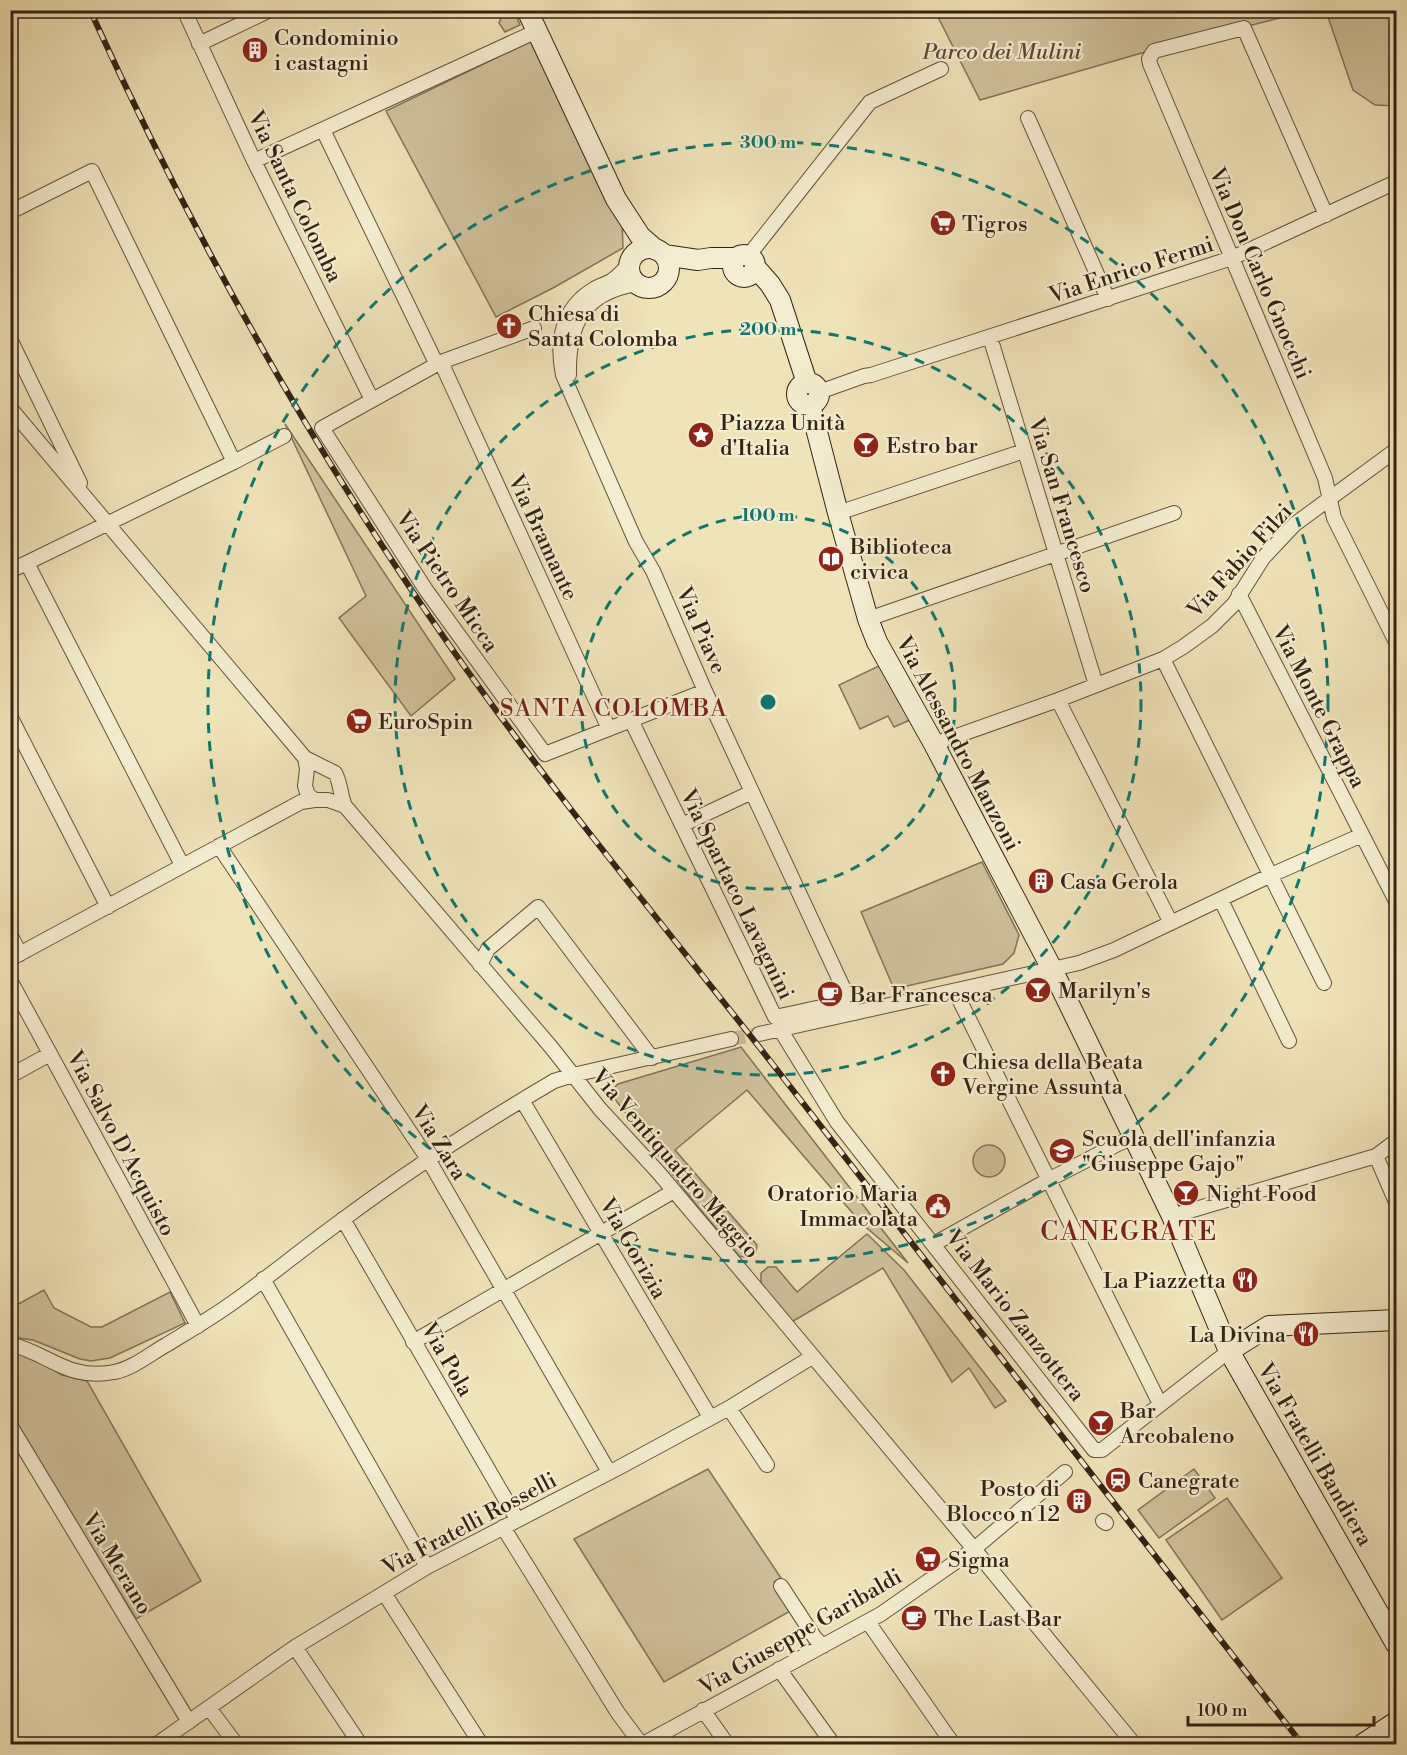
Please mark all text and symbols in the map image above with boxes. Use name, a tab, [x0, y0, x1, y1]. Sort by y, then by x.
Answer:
place label: Condominio i castagni	[274, 25, 399, 77]
building icon: Condominio i castagni	[240, 35, 270, 65]
park label: Parco dei Mulini	[922, 39, 1082, 66]
street label: Via Santa Colomba	[241, 106, 348, 288]
text: 300 m	[740, 131, 797, 154]
street label: Via Don Carlo Gnocchi	[1202, 163, 1316, 384]
supermarket icon: Tigros	[928, 208, 958, 238]
place label: Tigros	[962, 211, 1028, 238]
street label: Via Enrico Fermi	[1045, 231, 1217, 310]
place label: Chiesa di Santa Colomba	[528, 301, 679, 353]
church icon: Chiesa di Santa Colomba	[494, 311, 524, 341]
text: 200 m	[740, 318, 797, 341]
place label: Piazza Unità d'Italia	[720, 410, 846, 462]
street label: Via San Francesco	[1022, 414, 1101, 596]
place icon: Piazza Unità d'Italia	[686, 420, 716, 450]
bar icon: Estro bar	[851, 430, 881, 460]
place label: Estro bar	[886, 433, 978, 460]
street label: Via Bramante	[501, 470, 584, 605]
street label: Via Fabio Filzi	[1181, 498, 1298, 624]
text: 100 m	[741, 504, 795, 527]
street label: Via Pietro Micca	[389, 505, 505, 658]
place label: Biblioteca civica	[849, 534, 953, 586]
library icon: Biblioteca civica	[816, 544, 846, 574]
street label: Via Piave	[669, 582, 732, 678]
street label: Via Monte Grappa	[1266, 620, 1372, 793]
street label: Via Alessandro Manzoni	[889, 631, 1026, 856]
centre of rings	[758, 692, 778, 712]
district label: SANTA COLOMBA	[500, 694, 728, 724]
supermarket icon: EuroSpin	[344, 706, 374, 736]
place label: EuroSpin	[378, 709, 473, 736]
street label: Via Spartaco Lavagnini	[673, 784, 799, 1004]
building icon: Casa Gerola	[1026, 866, 1056, 896]
place label: Casa Gerola	[1060, 869, 1179, 896]
bar icon: Marilyn's	[1023, 975, 1053, 1005]
place label: Marilyn's	[1058, 978, 1151, 1005]
cafe icon: Bar Francesca	[815, 979, 845, 1009]
place label: Bar Francesca	[849, 982, 993, 1009]
street label: Via Salvo D'Acquisto	[60, 1046, 181, 1241]
place label: Chiesa della Beata Vergine Assunta	[961, 1049, 1144, 1101]
church icon: Chiesa della Beata Vergine Assunta	[928, 1059, 958, 1089]
street label: Via Ventiquattro Maggio	[584, 1063, 765, 1264]
street label: Via Zara	[405, 1099, 473, 1186]
place label: Scuola dell'infanzia "Giuseppe Gajo"	[1082, 1126, 1277, 1178]
school or university icon: Scuola dell'infanzia "Giuseppe Gajo"	[1047, 1136, 1077, 1166]
bar icon: Night Food	[1171, 1178, 1201, 1208]
place label: Oratorio Maria Immacolata	[767, 1181, 919, 1233]
place label: Night Food	[1206, 1181, 1317, 1208]
public building icon: Oratorio Maria Immacolata	[923, 1191, 953, 1221]
street label: Via Gorizia	[592, 1193, 673, 1305]
district label: CANEGRATE	[1040, 1216, 1218, 1248]
street label: Via Mario Zanzottera	[939, 1224, 1091, 1408]
restaurant icon: La Piazzetta	[1230, 1265, 1260, 1295]
place label: La Piazzetta	[1103, 1268, 1227, 1295]
street label: Via Pola	[414, 1317, 479, 1402]
restaurant icon: La Divina	[1291, 1319, 1321, 1349]
place label: La Divina	[1189, 1322, 1287, 1349]
street label: Via Fratelli Bandiera	[1251, 1358, 1379, 1552]
place label: Bar Arcobaleno	[1119, 1398, 1235, 1450]
bar icon: Bar Arcobaleno	[1086, 1408, 1116, 1438]
station icon: Canegrate	[1103, 1465, 1133, 1495]
street label: Via Fratelli Rosselli	[377, 1467, 562, 1582]
place label: Canegrate	[1138, 1468, 1240, 1495]
place label: Posto di Blocco n 12	[945, 1476, 1060, 1528]
building icon: Posto di Blocco n 12	[1064, 1486, 1094, 1516]
street label: Via Merano	[75, 1507, 158, 1620]
supermarket icon: Sigma	[913, 1544, 943, 1574]
place label: Sigma	[948, 1547, 1011, 1574]
street label: Via Giuseppe Garibaldi	[694, 1563, 907, 1702]
cafe icon: The Last Bar	[899, 1603, 929, 1633]
place label: The Last Bar	[934, 1606, 1062, 1633]
scale bar	[1188, 1689, 1374, 1727]
text: 100 m	[1197, 1699, 1248, 1722]

